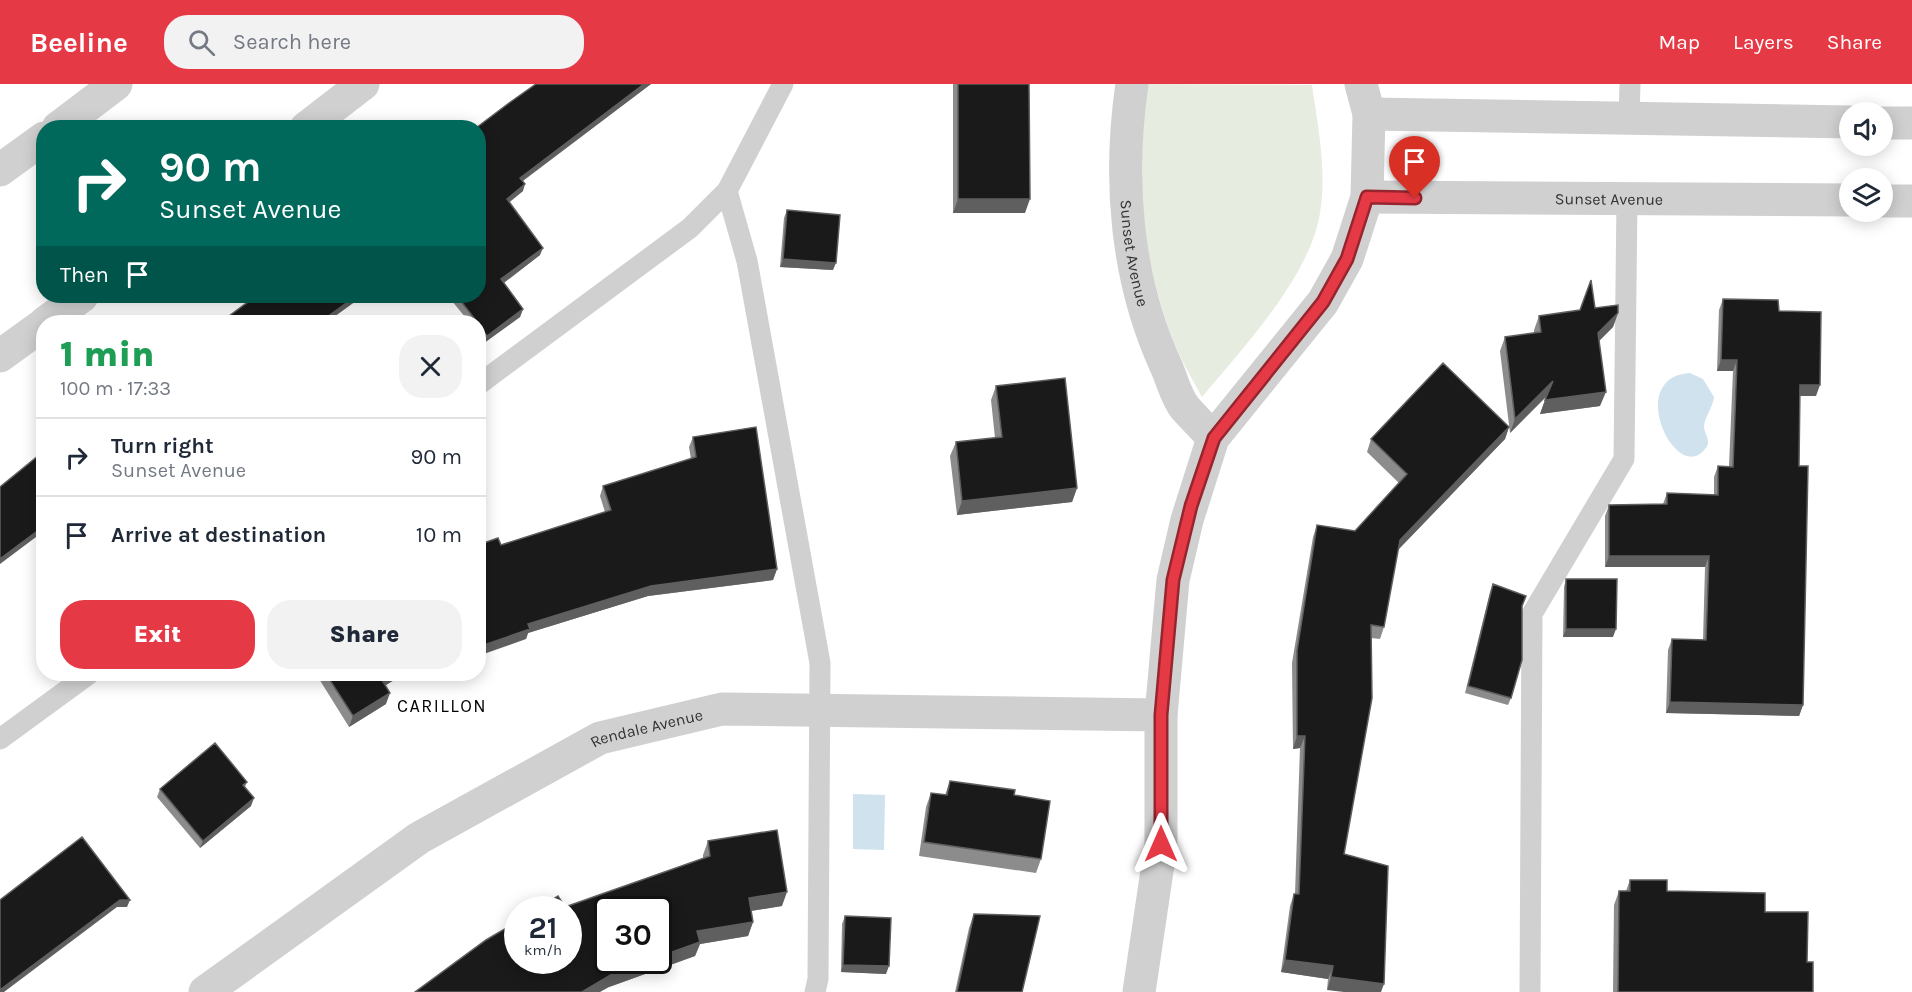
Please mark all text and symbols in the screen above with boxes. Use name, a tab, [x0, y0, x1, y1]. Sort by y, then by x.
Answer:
search box	[164, 15, 584, 69]
text: Beeline	[30, 26, 128, 59]
icon: search	[185, 26, 218, 59]
text: Search here	[233, 29, 351, 55]
text: Map	[1658, 30, 1700, 54]
text: Layers	[1733, 30, 1794, 54]
text: Share	[1827, 30, 1882, 54]
map controls	[1839, 102, 1893, 222]
button: sound	[1839, 102, 1893, 156]
pin	[1389, 136, 1440, 198]
text: 90 m	[159, 142, 262, 192]
icon: right	[60, 144, 138, 222]
icon: arrive	[1398, 145, 1431, 178]
button: layers	[1839, 168, 1893, 222]
street label: Sunset Avenue	[1555, 189, 1663, 209]
text: Sunset Avenue	[159, 193, 341, 225]
street label: Sunset Avenue	[1116, 199, 1153, 309]
icon: arrive	[121, 258, 154, 291]
text: Then	[60, 262, 109, 288]
text: 1 min	[60, 333, 154, 375]
button: close	[399, 335, 462, 398]
text: 100 m · 17:33	[60, 377, 171, 400]
text: Turn right	[111, 433, 214, 459]
icon: right	[60, 441, 93, 474]
text: 90 m	[410, 444, 462, 470]
text: Sunset Avenue	[111, 459, 246, 482]
icon: arrive	[60, 519, 93, 552]
text: Arrive at destination	[111, 522, 326, 548]
text: 10 m	[416, 522, 462, 548]
button: Exit	[60, 600, 255, 669]
button: Share	[267, 600, 462, 669]
district label: CARILLON	[397, 695, 487, 717]
street label: Rendale Avenue	[587, 705, 705, 752]
position arrow	[1129, 812, 1193, 876]
speed limit sign: 30	[594, 896, 672, 974]
text: 21	[529, 910, 557, 946]
text: km/h	[524, 941, 562, 959]

